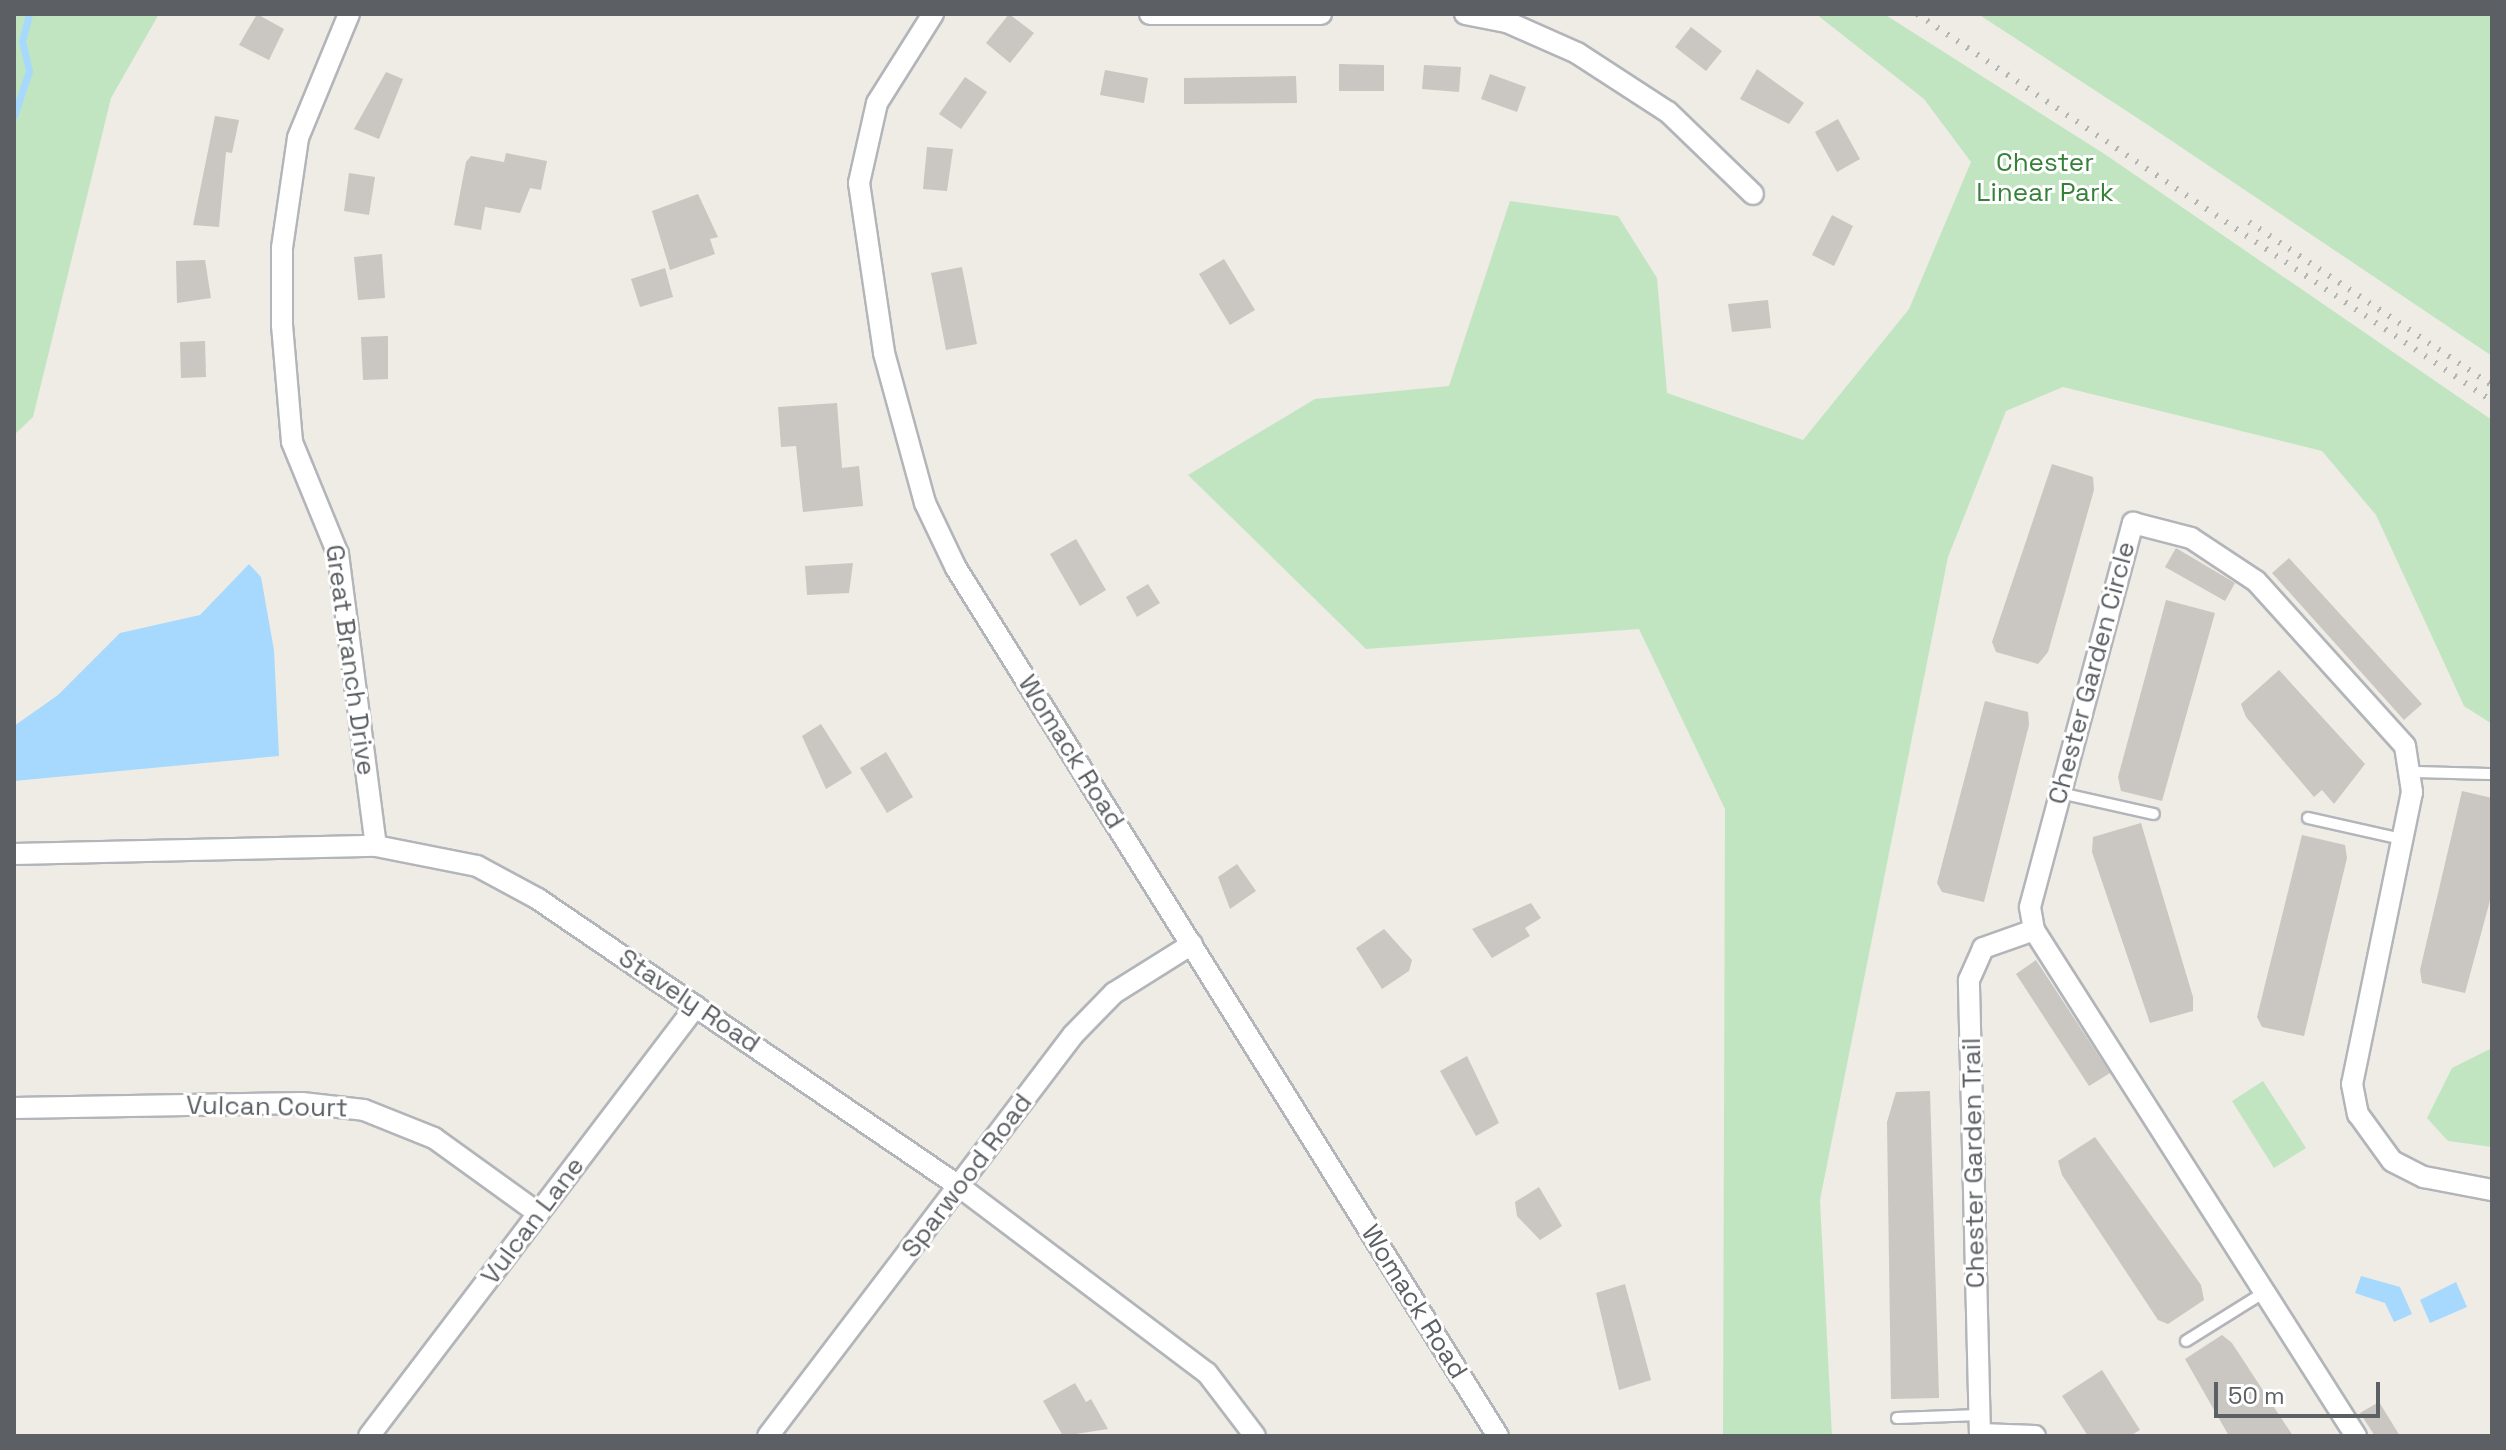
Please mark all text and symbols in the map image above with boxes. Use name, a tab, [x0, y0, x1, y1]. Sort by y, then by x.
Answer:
park label: Chester Linear Park	[1976, 147, 2114, 208]
street label: Chester Garden Circle	[2042, 538, 2142, 808]
street label: Great Branch Drive	[318, 543, 382, 777]
street label: Womack Road	[1011, 669, 1131, 835]
street label: Stavely Road	[612, 942, 766, 1060]
street label: Chester Garden Trail	[1956, 1037, 1992, 1289]
street label: Sparwood Road	[895, 1088, 1039, 1264]
street label: Vulcan Court	[186, 1090, 348, 1124]
street label: Vulcan Lane	[475, 1151, 591, 1291]
street label: Womack Road	[1354, 1219, 1474, 1385]
scale bar	[2218, 1366, 2384, 1416]
text: 50 m	[2228, 1380, 2285, 1411]

